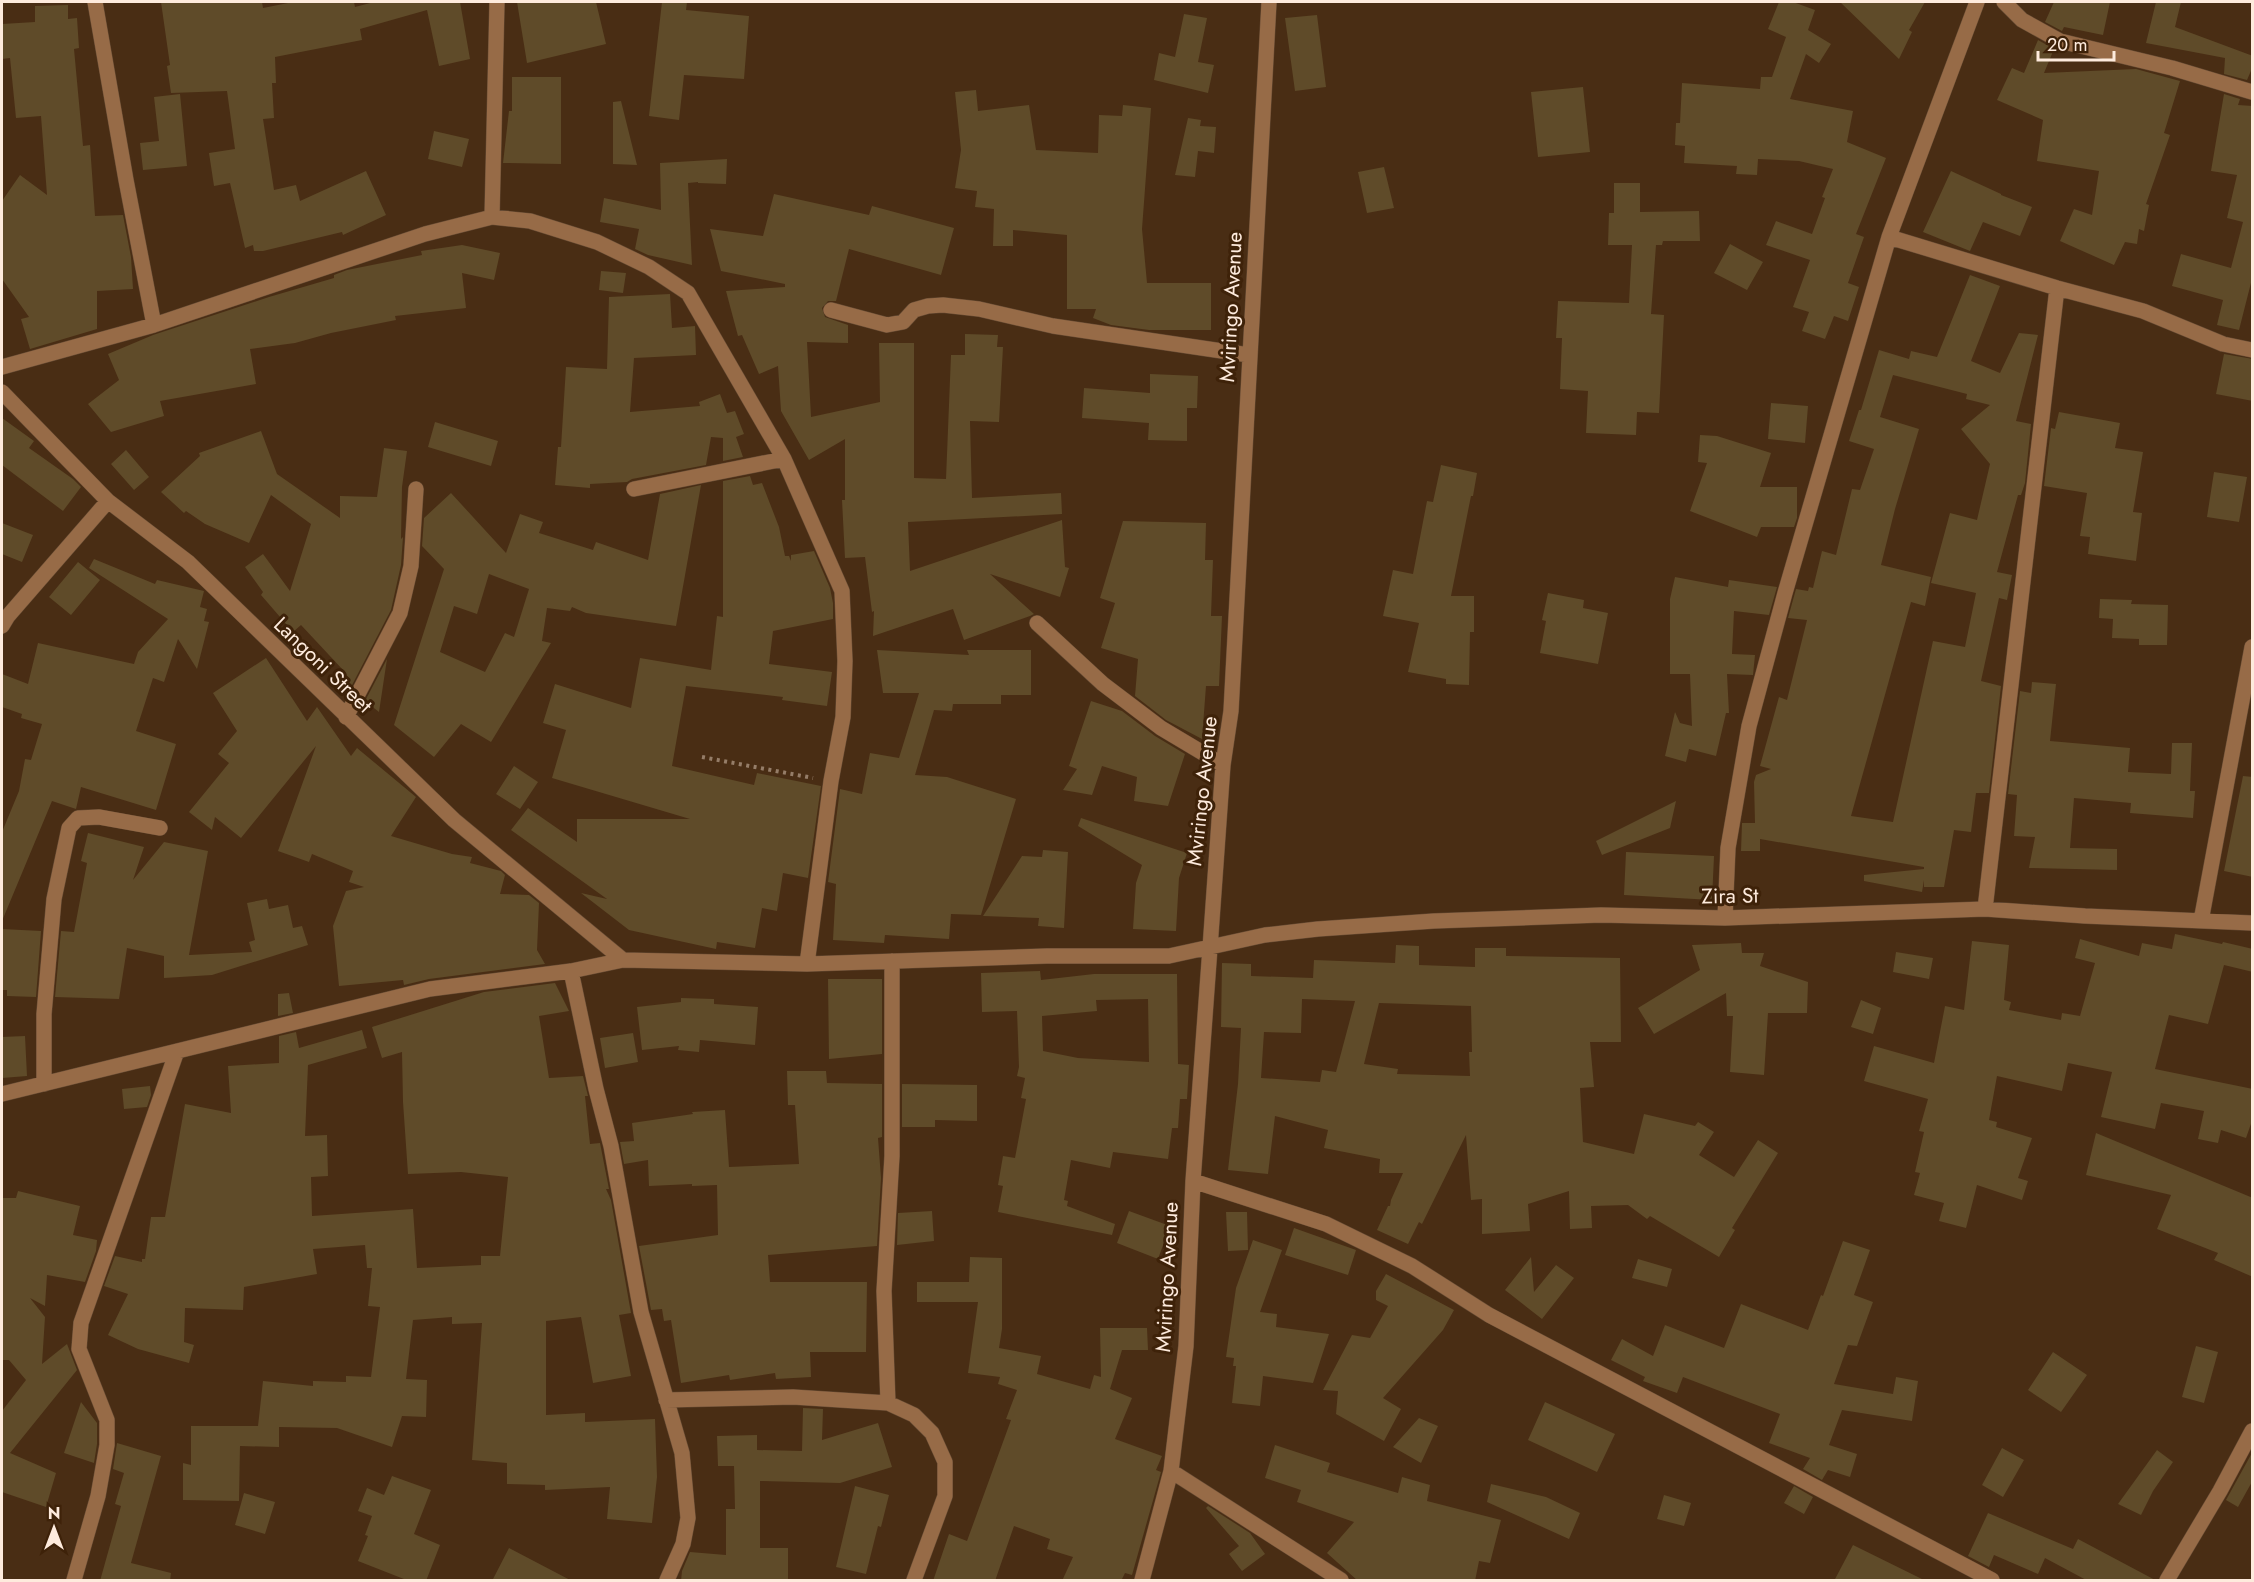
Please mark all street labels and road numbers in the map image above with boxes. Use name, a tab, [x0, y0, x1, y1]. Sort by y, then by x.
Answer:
street label: Mviringo Avenue	[1212, 231, 1250, 383]
street label: Langoni Street	[267, 610, 379, 720]
street label: Mviringo Avenue	[1179, 714, 1225, 867]
street label: Zira St	[1701, 881, 1759, 911]
street label: Mviringo Avenue	[1148, 1201, 1186, 1353]

